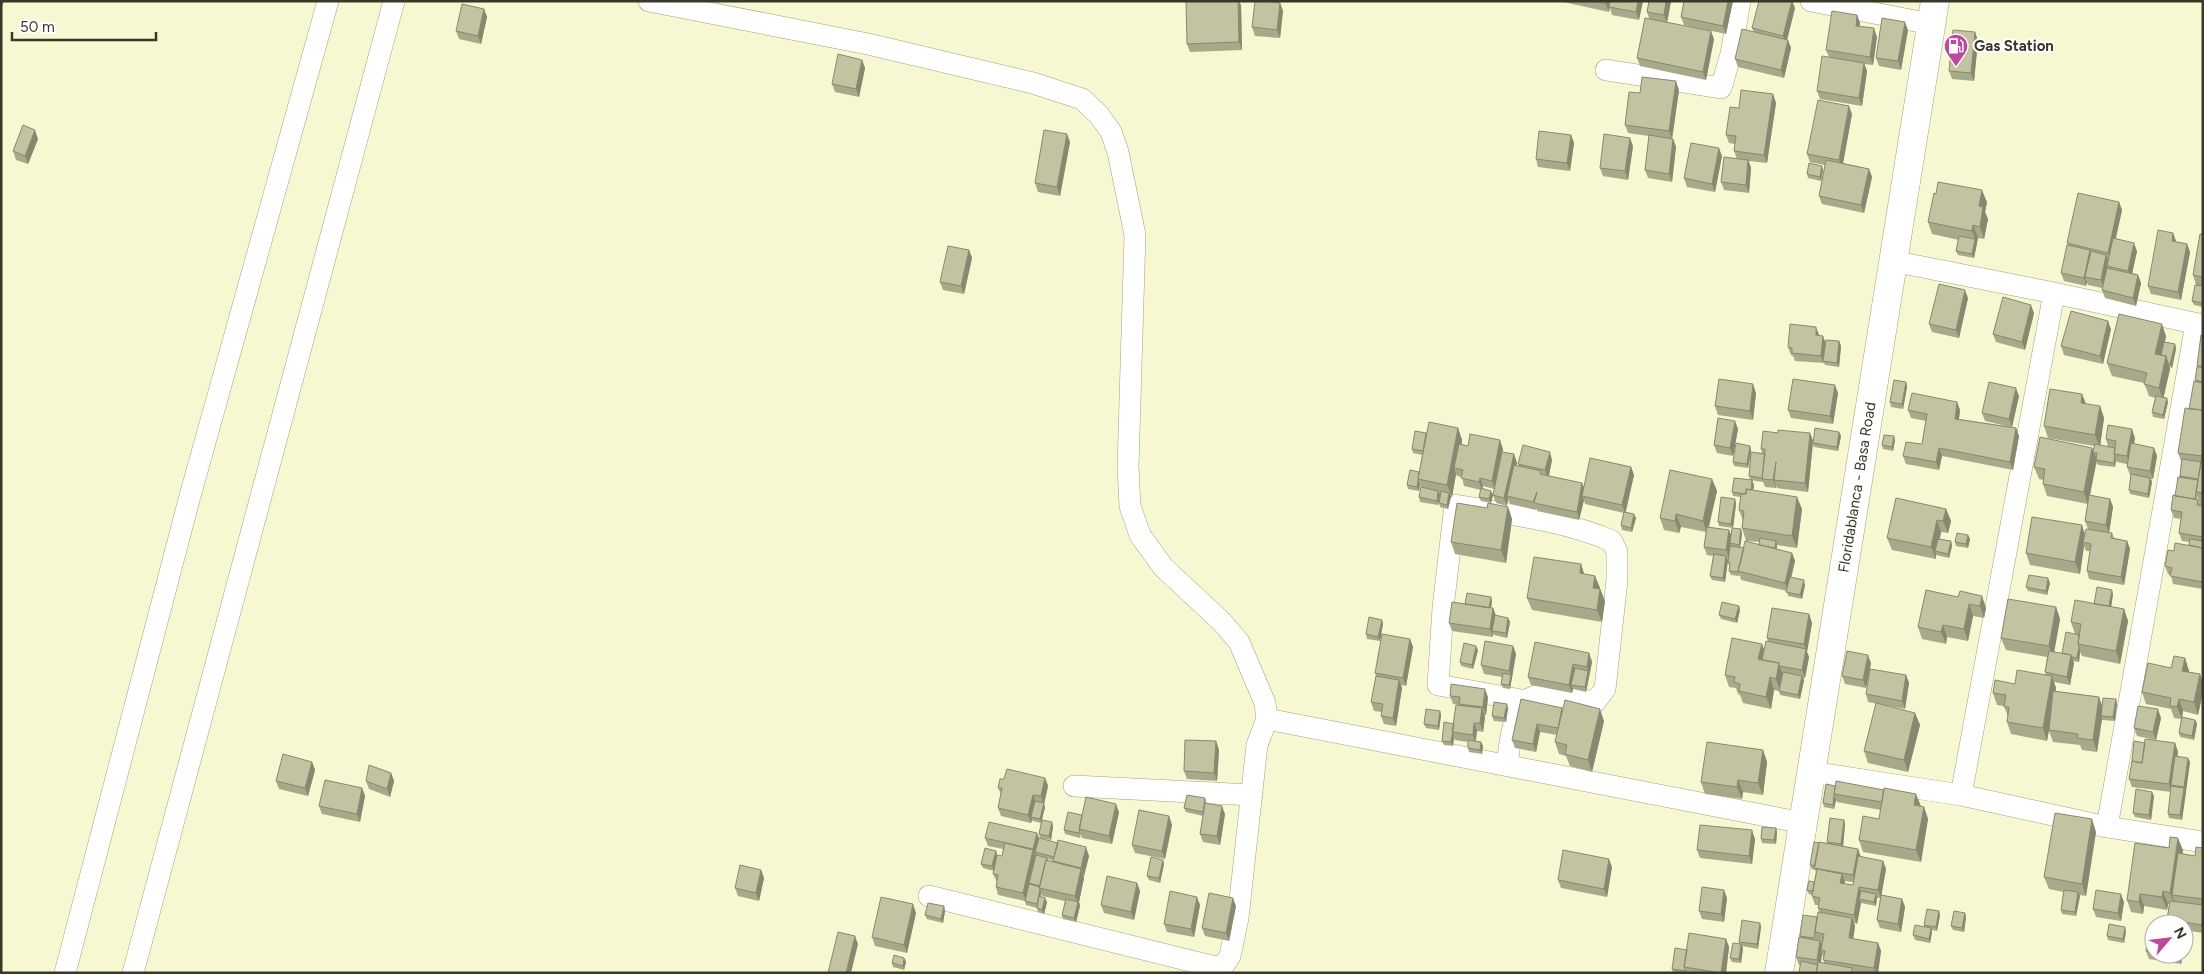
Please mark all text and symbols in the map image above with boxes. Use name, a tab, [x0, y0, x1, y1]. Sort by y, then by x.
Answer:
scale bar	[12, 10, 156, 42]
text: 50 m	[20, 18, 55, 36]
fuel station icon: Gas Station	[1943, 33, 1969, 67]
place label: Gas Station	[1974, 37, 2054, 55]
street label: Floridablanca - Basa Road	[1834, 401, 1880, 574]
north arrow	[2144, 914, 2194, 964]
text: N	[2170, 924, 2190, 942]

